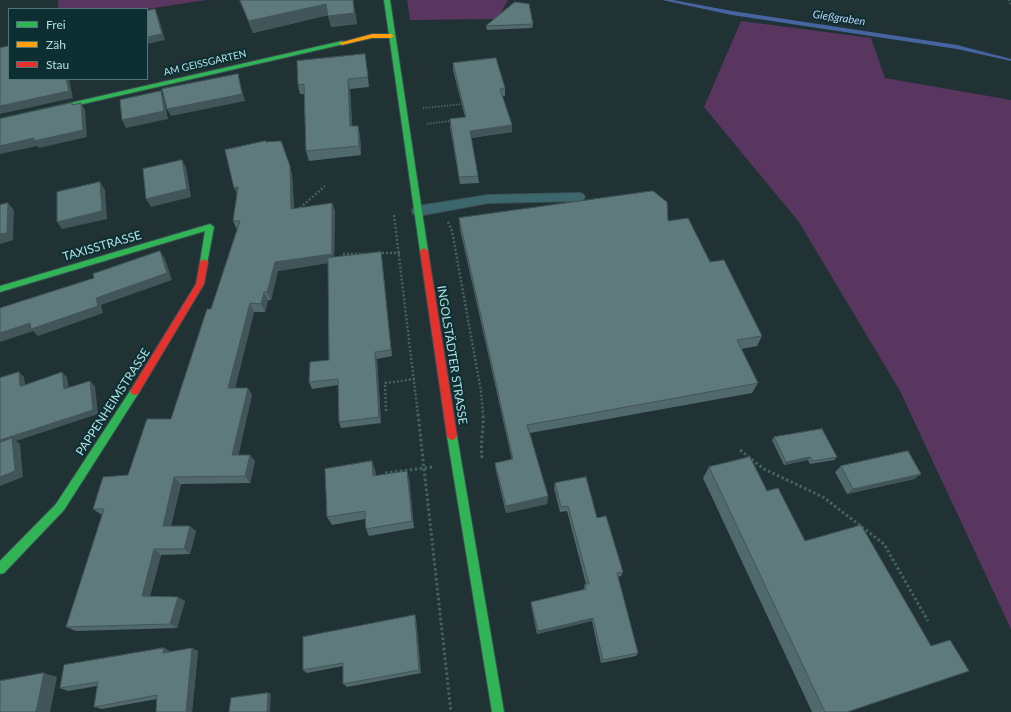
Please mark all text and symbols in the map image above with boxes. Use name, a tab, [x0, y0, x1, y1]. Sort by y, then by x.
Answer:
legend	[8, 8, 148, 80]
water label: Gießgraben	[812, 8, 866, 28]
text: Frei	[46, 17, 66, 32]
text: Zäh	[46, 37, 66, 52]
street label: AM GEISSGARTEN	[162, 48, 248, 78]
text: Stau	[46, 57, 69, 72]
street label: TAXISSTRASSE	[61, 228, 143, 264]
street label: INGOLSTÄDTER STRASSE	[434, 285, 470, 425]
street label: PAPPENHEIMSTRASSE	[73, 346, 153, 458]

